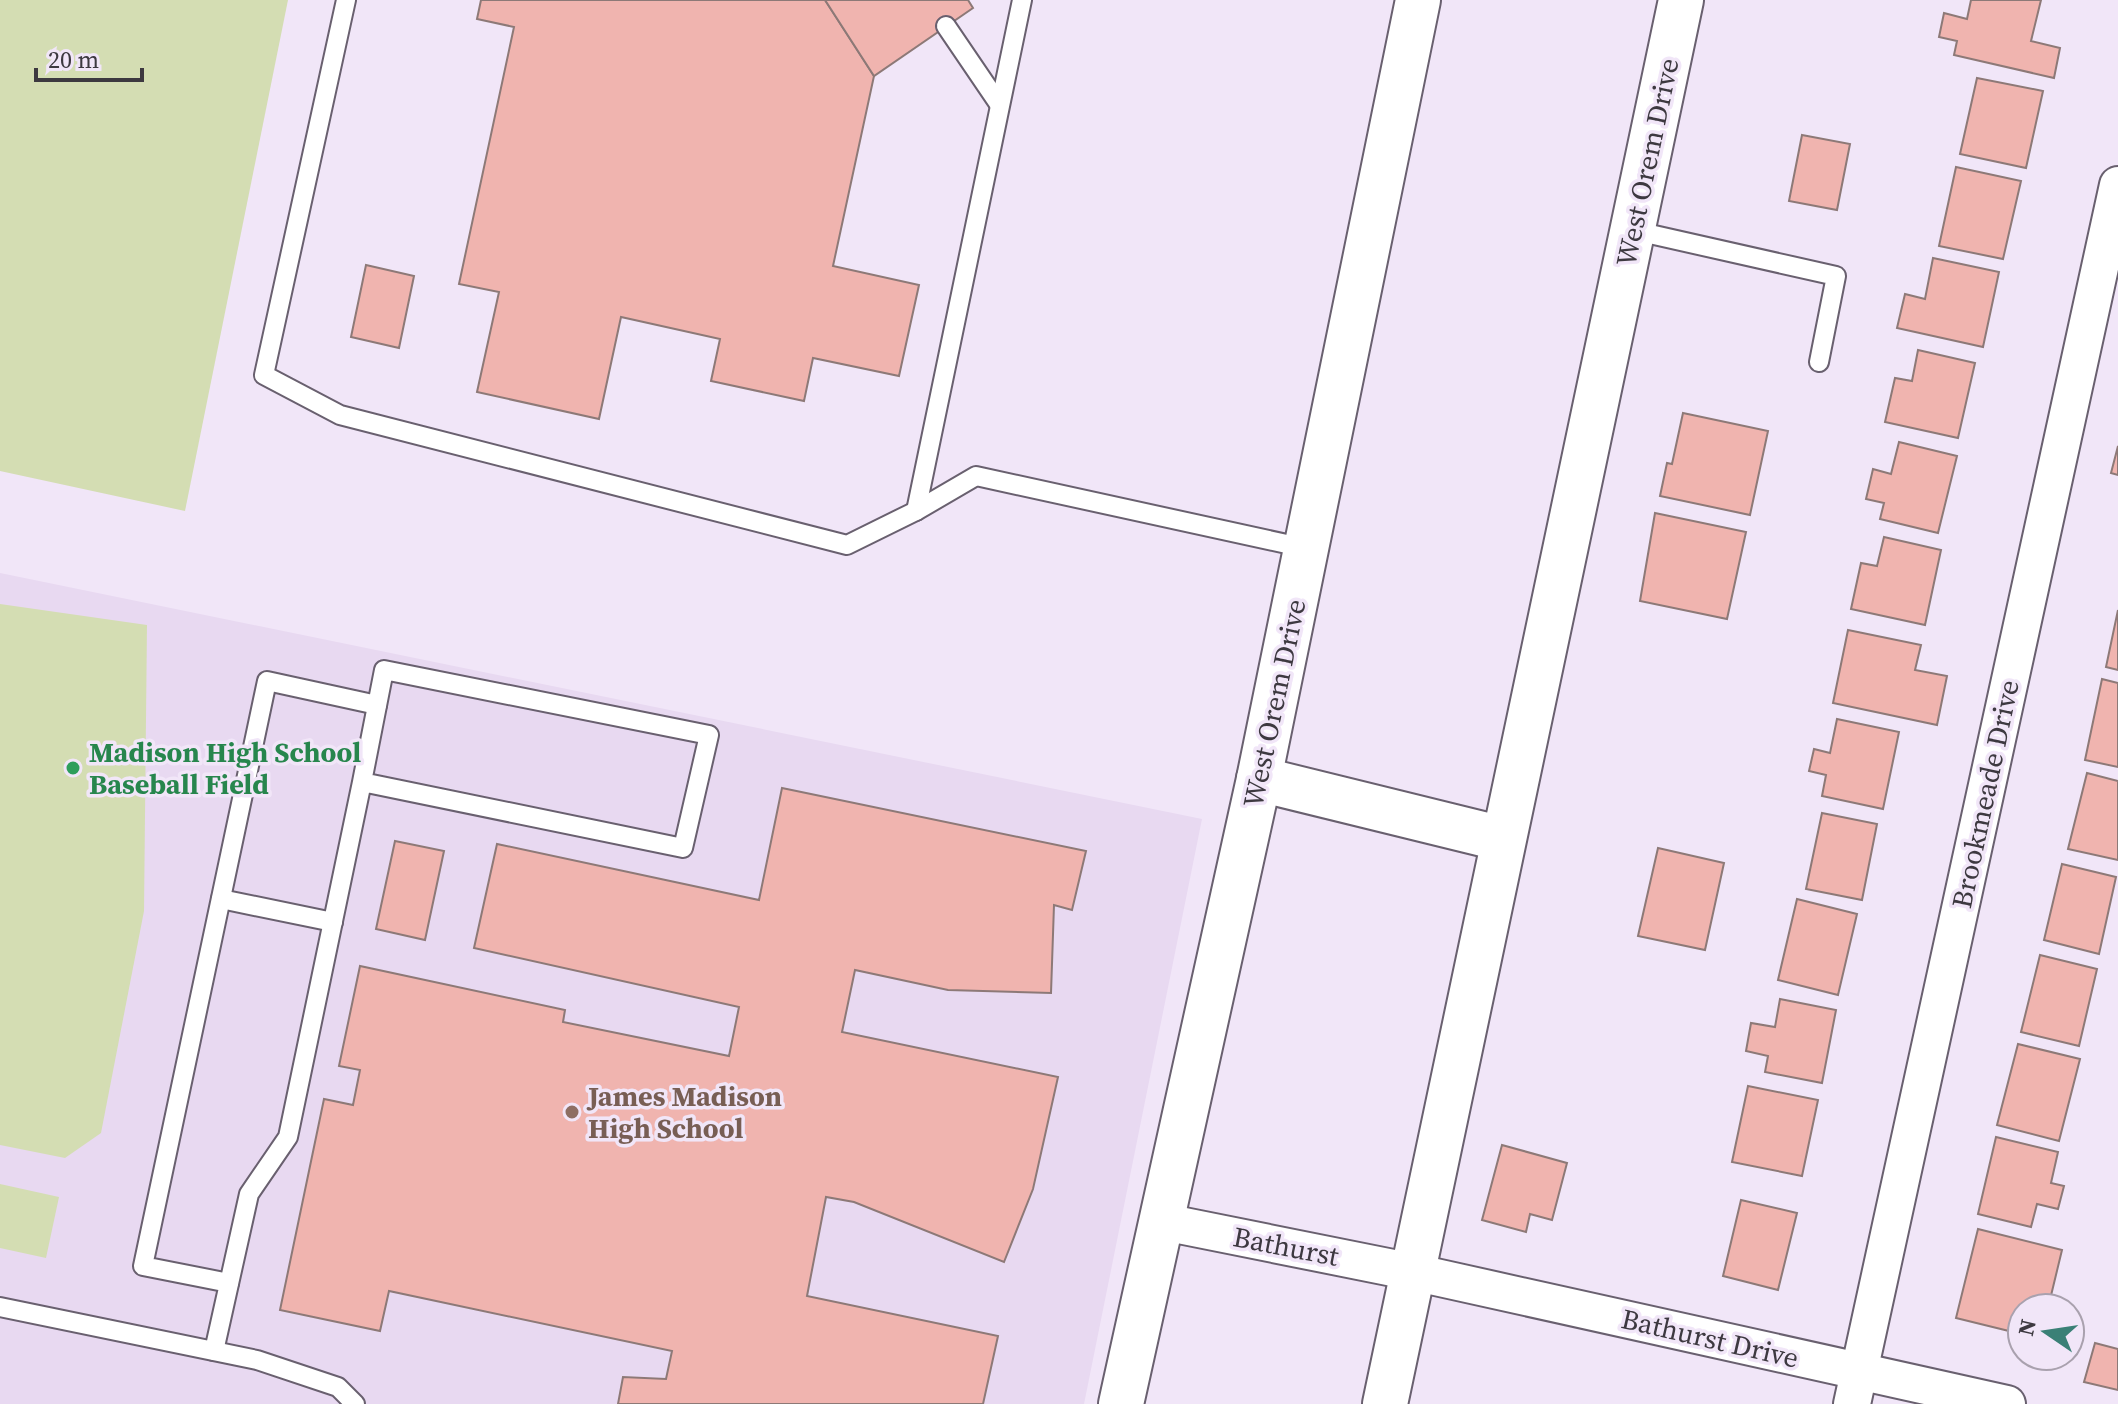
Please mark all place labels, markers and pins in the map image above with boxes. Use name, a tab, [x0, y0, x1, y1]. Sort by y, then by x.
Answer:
place label: Madison High School Baseball Field	[89, 733, 361, 803]
marker: Madison High School Baseball Field	[64, 759, 82, 777]
place label: James Madison High School	[586, 1077, 782, 1147]
marker: James Madison High School	[563, 1103, 581, 1121]

